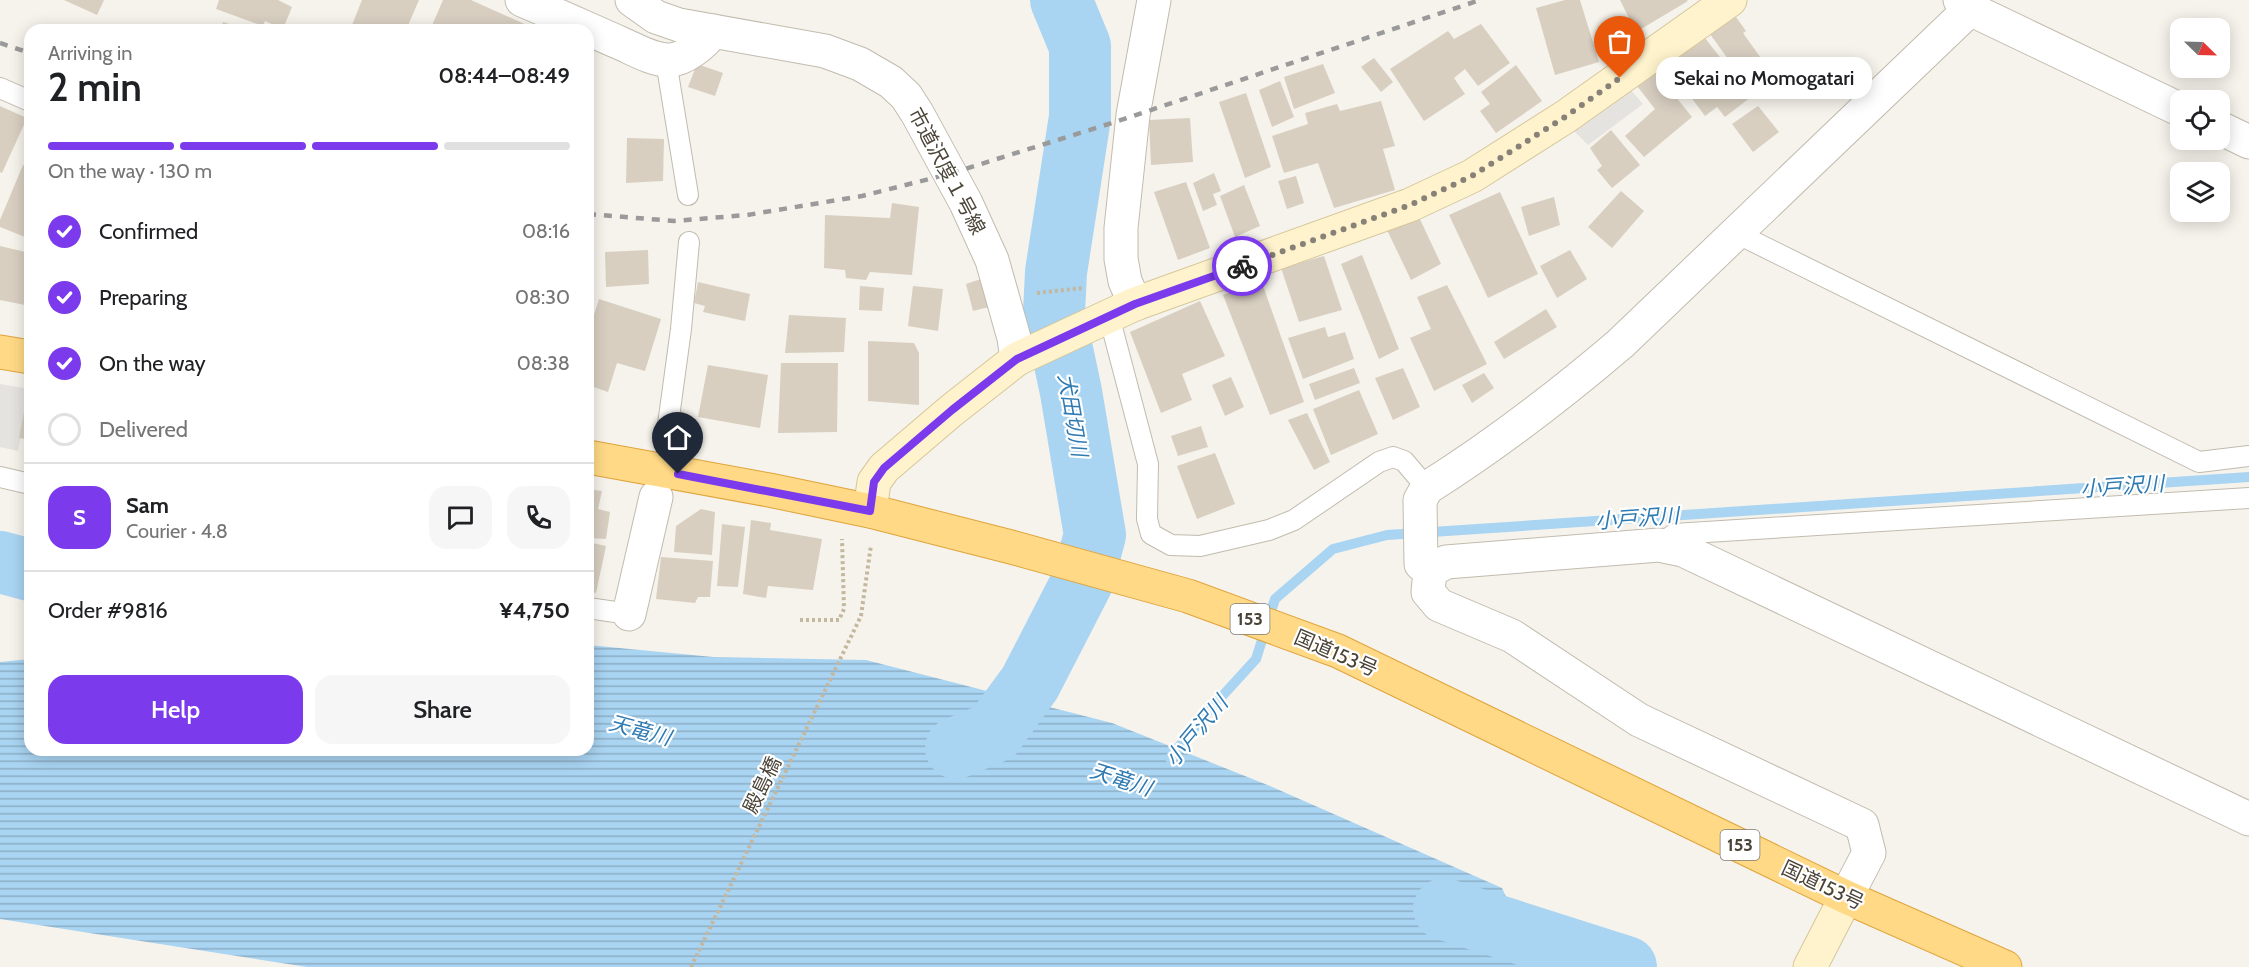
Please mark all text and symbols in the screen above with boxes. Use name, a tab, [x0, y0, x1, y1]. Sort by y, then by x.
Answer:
pin	[1594, 16, 1645, 78]
north arrow	[2170, 18, 2230, 78]
map controls	[2170, 18, 2230, 222]
icon: bag	[1603, 25, 1636, 58]
text: Arriving in	[48, 41, 132, 65]
callout: Sekai no Momogatari	[1656, 57, 1872, 99]
text: 08:44–08:49	[438, 62, 570, 89]
text: 2 min	[48, 63, 142, 111]
text: Sekai no Momogatari	[1674, 66, 1854, 90]
button: locate	[2170, 90, 2230, 150]
street label: 市道沢度１号線	[904, 104, 990, 238]
text: On the way · 130 m	[48, 159, 212, 183]
button: layers	[2170, 162, 2230, 222]
icon: check	[48, 215, 81, 248]
text: Confirmed	[99, 218, 198, 245]
text: 08:16	[522, 219, 570, 243]
courier	[1212, 236, 1272, 296]
icon: bike	[1226, 250, 1259, 283]
icon: check	[48, 281, 81, 314]
text: Preparing	[99, 284, 187, 311]
text: 08:30	[515, 285, 570, 309]
icon: check	[48, 347, 81, 380]
text: On the way	[99, 350, 206, 377]
text: 08:38	[517, 351, 570, 375]
water label: 犬田切川	[1053, 371, 1093, 461]
pin	[652, 412, 703, 474]
text: Delivered	[99, 416, 188, 443]
icon: home	[661, 421, 694, 454]
water label: 小戸沢川	[2079, 470, 2167, 501]
button: chat	[429, 486, 492, 549]
button: phone	[507, 486, 570, 549]
text: Sam	[126, 492, 169, 519]
water label: 小戸沢川	[1594, 502, 1682, 533]
text: S	[73, 504, 86, 531]
text: Courier · 4.8	[126, 519, 228, 543]
text: Order #9816	[48, 597, 168, 624]
text: ¥4,750	[499, 597, 570, 624]
road number: 153	[1230, 604, 1270, 634]
street label: 国道153号	[1291, 625, 1381, 681]
button: Help	[48, 675, 303, 744]
button: Share	[315, 675, 570, 744]
water label: 小戸沢川	[1159, 689, 1234, 771]
water label: 天竜川	[606, 710, 676, 751]
street label: 殿島橋	[738, 753, 786, 817]
water label: 天竜川	[1087, 757, 1157, 801]
road number: 153	[1720, 830, 1760, 860]
street label: 国道153号	[1778, 855, 1868, 915]

